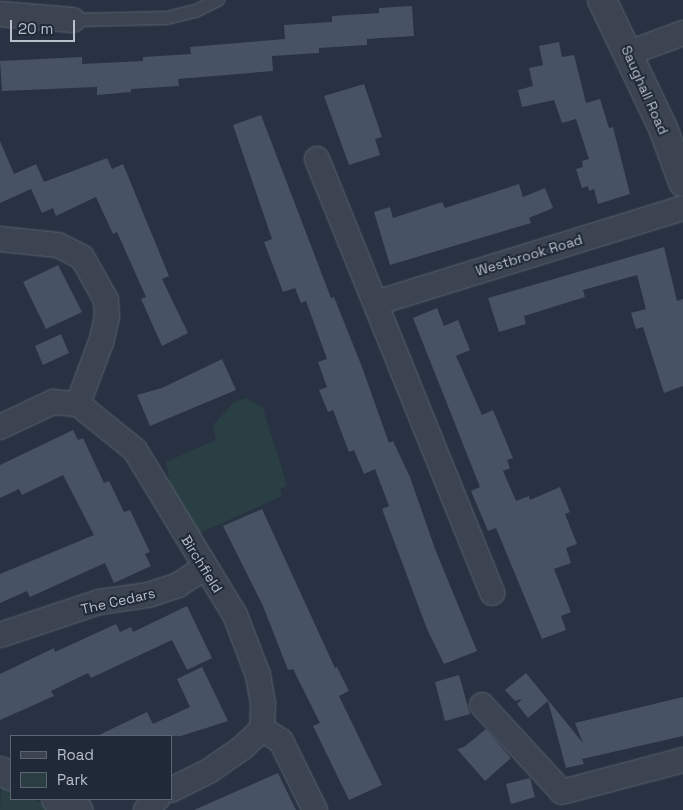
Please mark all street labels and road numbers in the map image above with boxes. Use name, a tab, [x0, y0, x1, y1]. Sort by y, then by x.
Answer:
street label: Saughall Road	[618, 43, 672, 137]
street label: Westbrook Road	[474, 231, 584, 279]
street label: Birchfield	[178, 532, 226, 596]
street label: The Cedars	[79, 584, 157, 618]

